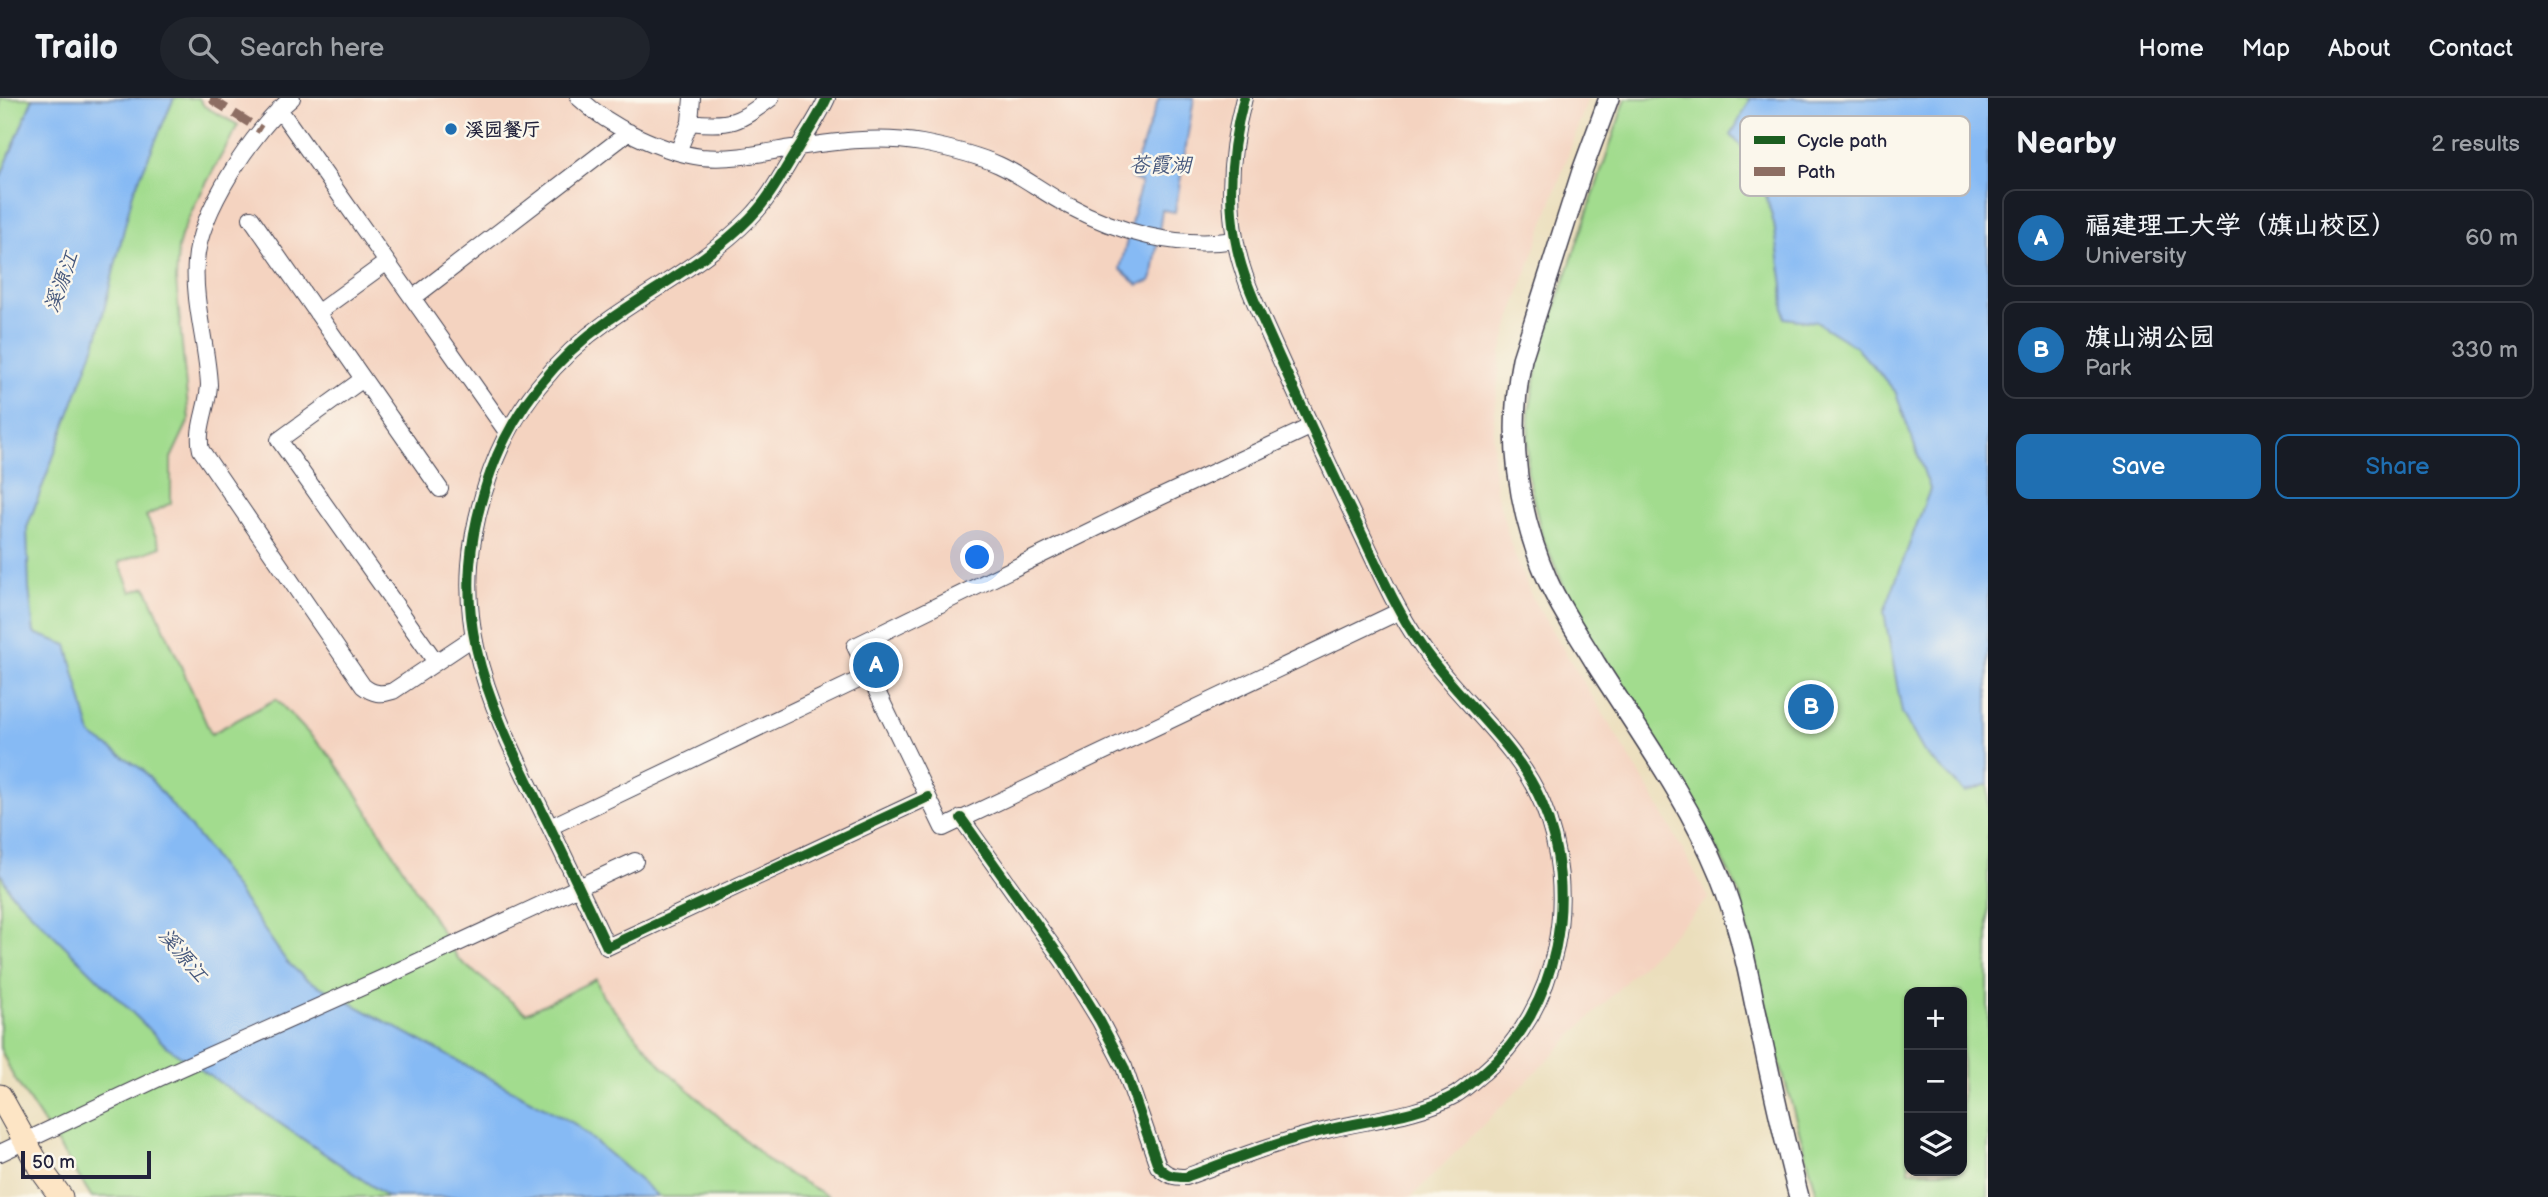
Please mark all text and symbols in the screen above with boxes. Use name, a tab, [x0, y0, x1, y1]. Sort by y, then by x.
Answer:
search box	[160, 17, 650, 80]
text: Trailo	[35, 28, 118, 68]
icon: search	[184, 29, 222, 67]
text: Search here	[240, 33, 384, 64]
text: Home	[2139, 34, 2204, 63]
text: Map	[2242, 34, 2290, 63]
text: About	[2328, 34, 2390, 63]
text: Contact	[2428, 34, 2513, 63]
legend	[1740, 116, 1970, 196]
place label: 溪园餐厅	[465, 119, 541, 142]
marker: 溪园餐厅	[443, 121, 459, 137]
text: Nearby	[2016, 126, 2116, 162]
text: Cycle path	[1797, 130, 1887, 153]
text: 2 results	[2431, 130, 2520, 158]
water label: 苍霞湖	[1129, 153, 1193, 178]
text: Path	[1797, 161, 1835, 184]
text: 福建理工大学（旗山校区）	[2085, 211, 2397, 242]
text: A	[2034, 224, 2048, 252]
text: 60 m	[2465, 224, 2518, 252]
text: University	[2085, 242, 2186, 270]
water label: 溪源江	[39, 247, 84, 316]
text: 旗山湖公园	[2085, 323, 2215, 354]
text: B	[2033, 336, 2049, 364]
text: 330 m	[2451, 336, 2518, 364]
text: Park	[2085, 354, 2131, 382]
button: Save	[2016, 434, 2261, 499]
button: Share	[2275, 434, 2520, 499]
your location	[960, 540, 994, 574]
pin: A	[853, 639, 899, 691]
pin: B	[1788, 681, 1834, 733]
water label: 溪源江	[153, 923, 213, 988]
map controls	[1904, 987, 1967, 1176]
button: +	[1904, 987, 1967, 1050]
button: −	[1904, 1050, 1967, 1113]
button: layers	[1904, 1113, 1967, 1176]
scale bar	[21, 1148, 150, 1180]
text: 50 m	[32, 1151, 75, 1174]

